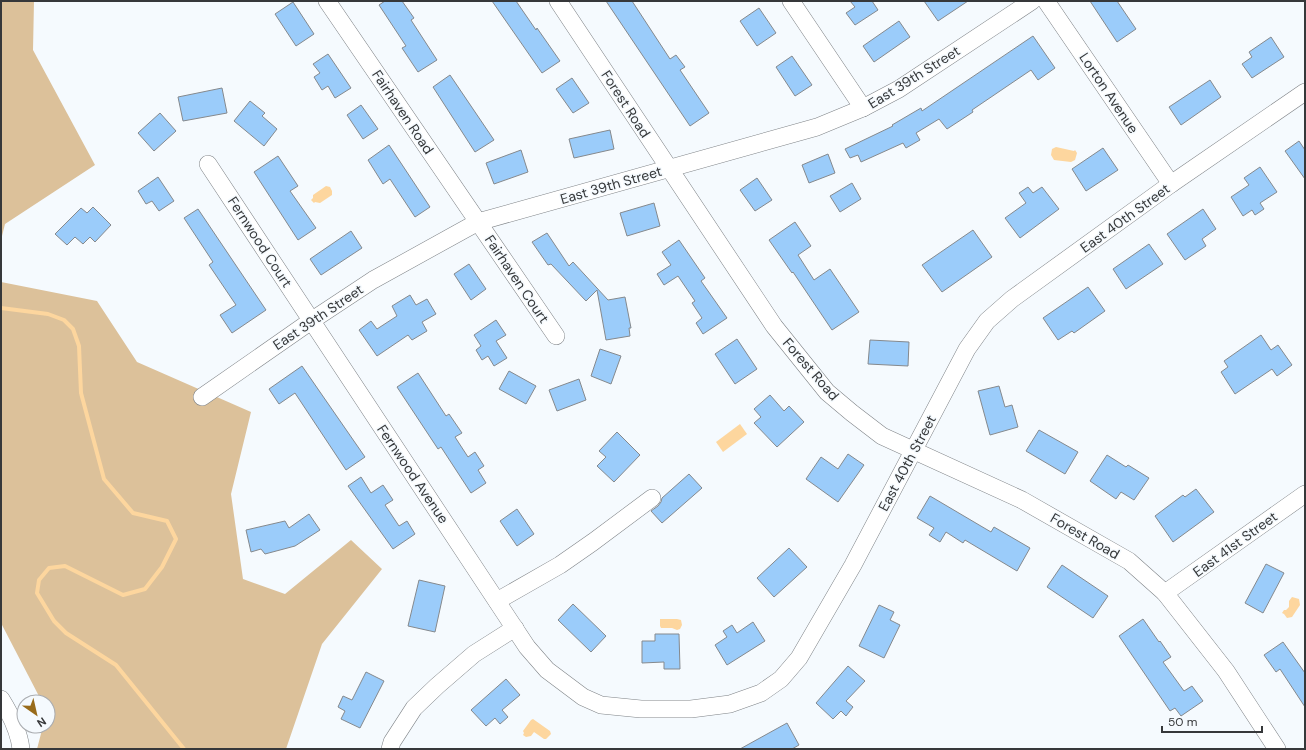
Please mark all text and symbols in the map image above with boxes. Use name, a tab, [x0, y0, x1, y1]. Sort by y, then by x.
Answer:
street label: East 39th Street	[865, 42, 963, 112]
street label: Lorton Avenue	[1075, 49, 1143, 137]
street label: Fairhaven Road	[368, 66, 438, 158]
street label: Forest Road	[598, 67, 654, 141]
street label: East 39th Street	[558, 162, 664, 208]
street label: East 40th Street	[1077, 179, 1173, 257]
street label: Fernwood Court	[224, 193, 296, 291]
street label: Fairhaven Court	[481, 232, 553, 326]
street label: East 39th Street	[269, 280, 367, 354]
street label: Forest Road	[779, 334, 843, 404]
street label: East 40th Street	[874, 412, 940, 514]
street label: Fernwood Avenue	[373, 421, 453, 527]
street label: East 41st Street	[1189, 507, 1281, 581]
street label: Forest Road	[1047, 509, 1123, 563]
north arrow	[16, 694, 56, 734]
scale bar	[1162, 708, 1262, 734]
text: N	[34, 714, 49, 730]
text: 50 m	[1168, 714, 1197, 730]

